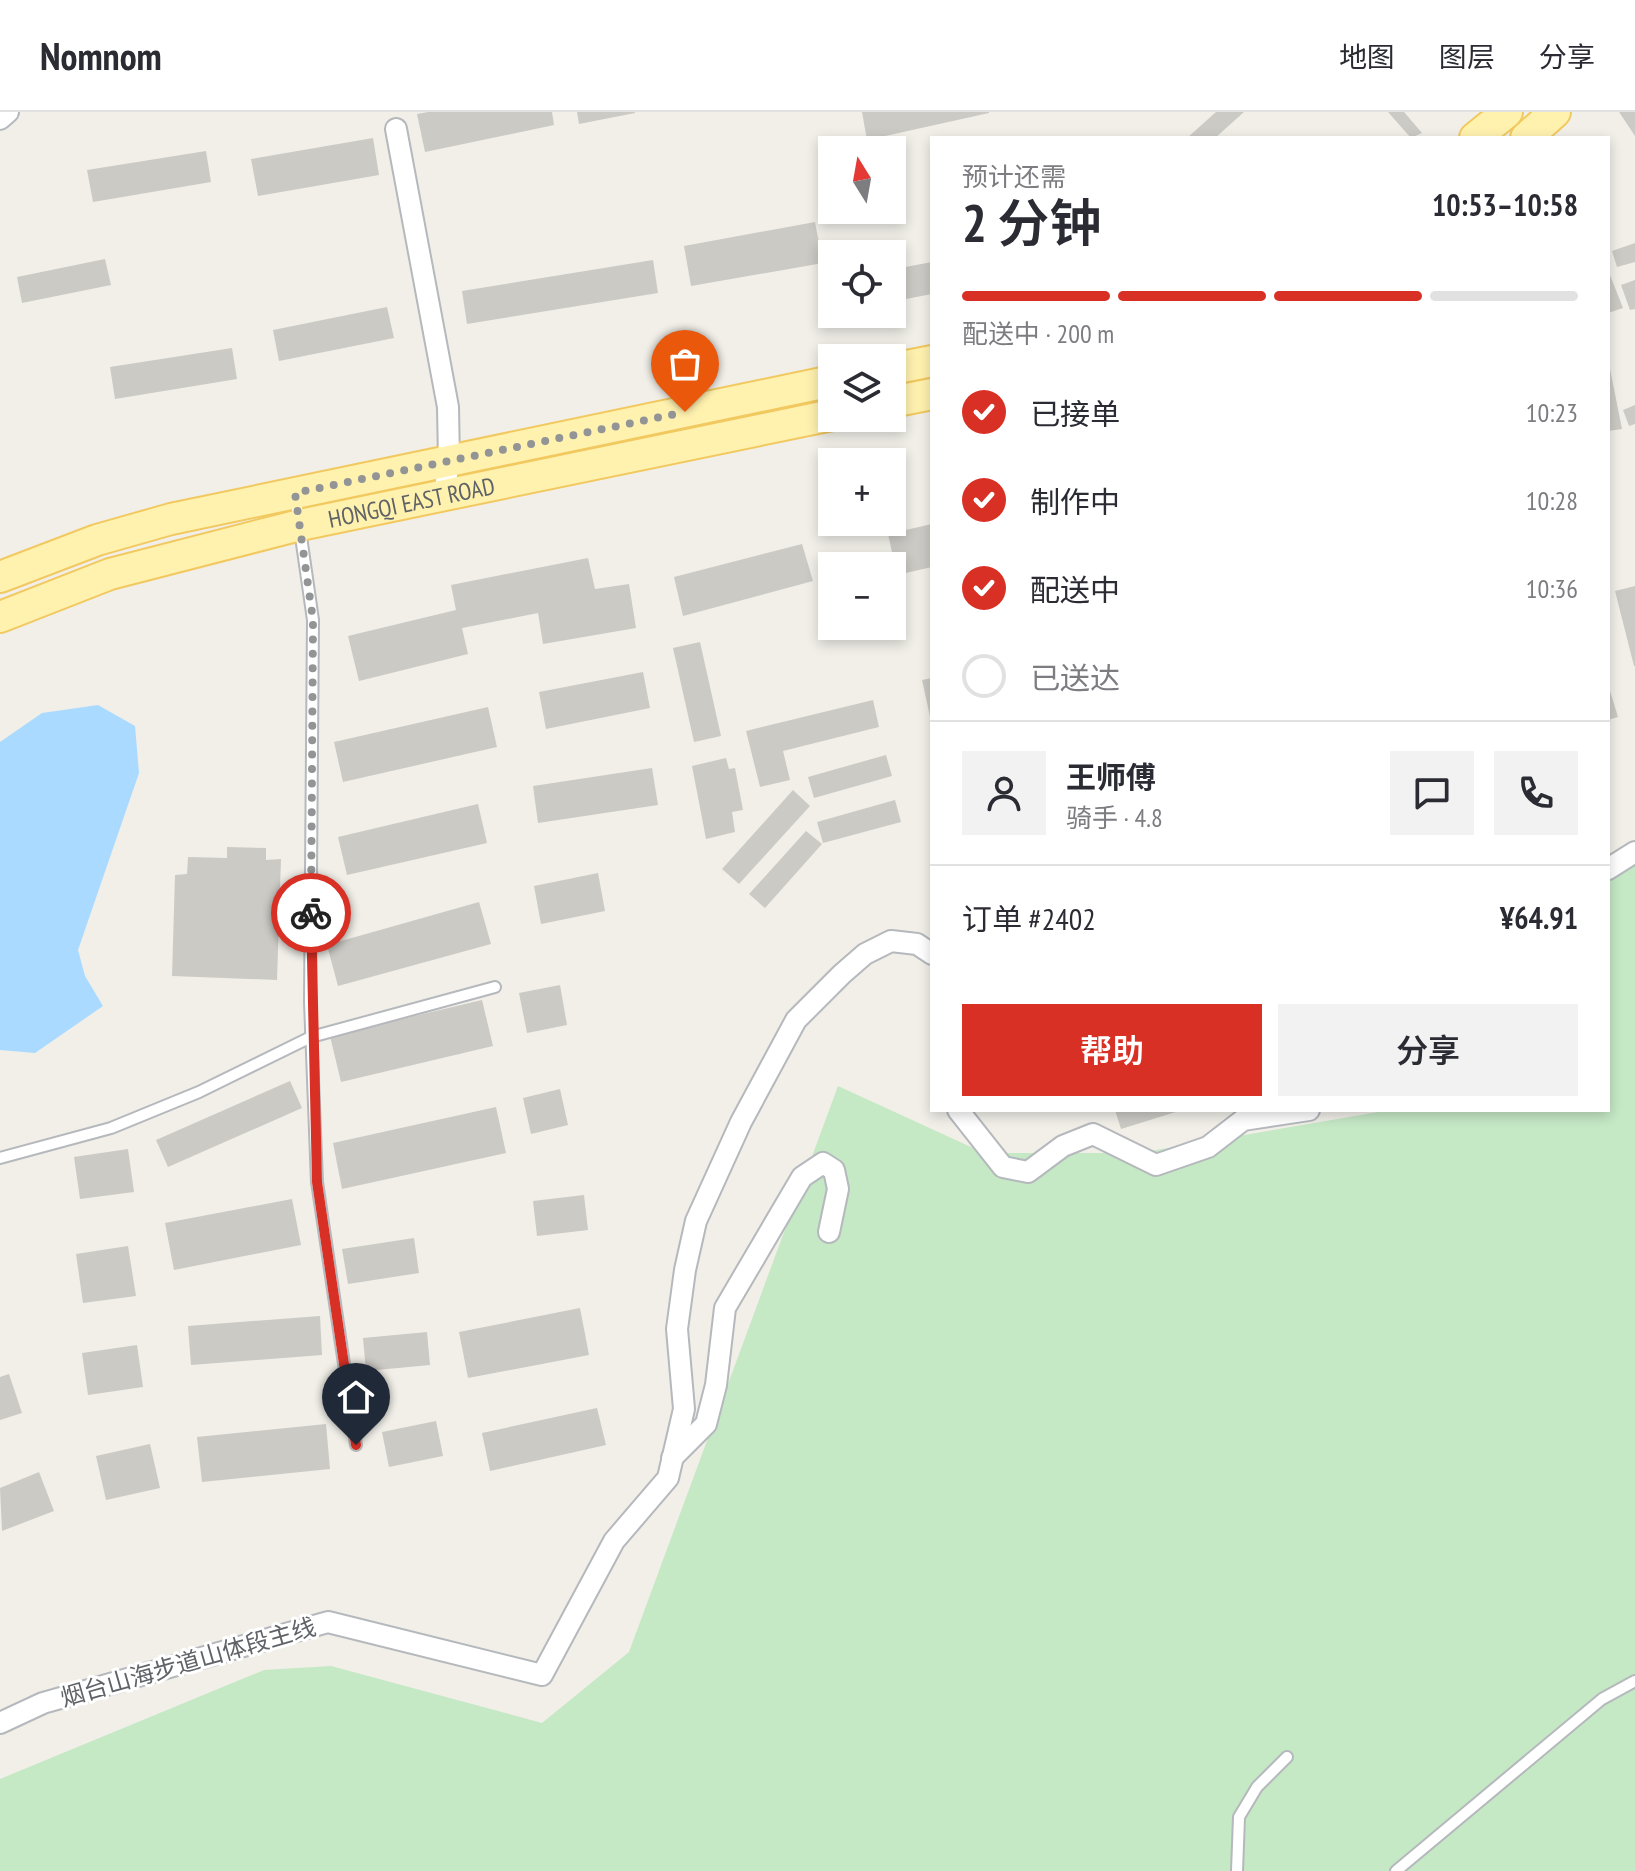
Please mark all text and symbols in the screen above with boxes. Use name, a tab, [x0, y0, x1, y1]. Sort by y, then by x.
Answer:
text: Nomnom	[40, 31, 162, 80]
text: 地图	[1339, 38, 1395, 75]
text: 图层	[1439, 38, 1495, 75]
text: 分享	[1539, 38, 1595, 75]
north arrow	[818, 136, 906, 224]
map controls	[818, 136, 906, 640]
text: 预计还需	[962, 160, 1066, 193]
text: 10:53–10:58	[1432, 185, 1578, 224]
text: 2 分钟	[962, 189, 1102, 256]
button: locate	[818, 240, 906, 328]
text: 配送中 · 200 m	[962, 317, 1114, 350]
pin	[651, 330, 719, 412]
icon: bag	[663, 342, 707, 386]
button: layers	[818, 344, 906, 432]
icon: check	[962, 390, 1006, 434]
text: 已接单	[1030, 394, 1120, 433]
text: 10:23	[1526, 396, 1578, 429]
button: +	[818, 448, 906, 536]
street label: HONGQI EAST ROAD	[325, 470, 497, 534]
icon: check	[962, 478, 1006, 522]
text: 制作中	[1030, 482, 1120, 521]
text: 10:28	[1526, 484, 1578, 517]
button: −	[818, 552, 906, 640]
icon: check	[962, 566, 1006, 610]
text: 配送中	[1030, 570, 1120, 609]
text: 10:36	[1526, 572, 1578, 605]
text: 已送达	[1030, 658, 1120, 697]
button: person	[962, 751, 1046, 835]
button: chat	[1390, 751, 1474, 835]
button: phone	[1494, 751, 1578, 835]
text: 王师傅	[1066, 757, 1156, 796]
text: 骑手 · 4.8	[1066, 801, 1163, 834]
courier	[271, 873, 351, 953]
icon: bike	[289, 891, 333, 935]
text: ¥64.91	[1500, 898, 1578, 937]
text: 订单 #2402	[962, 899, 1096, 938]
button: 帮助	[962, 1004, 1262, 1096]
button: 分享	[1278, 1004, 1578, 1096]
pin	[322, 1363, 390, 1445]
icon: home	[334, 1375, 378, 1419]
street label: 烟台山海步道山体段主线	[57, 1611, 319, 1713]

